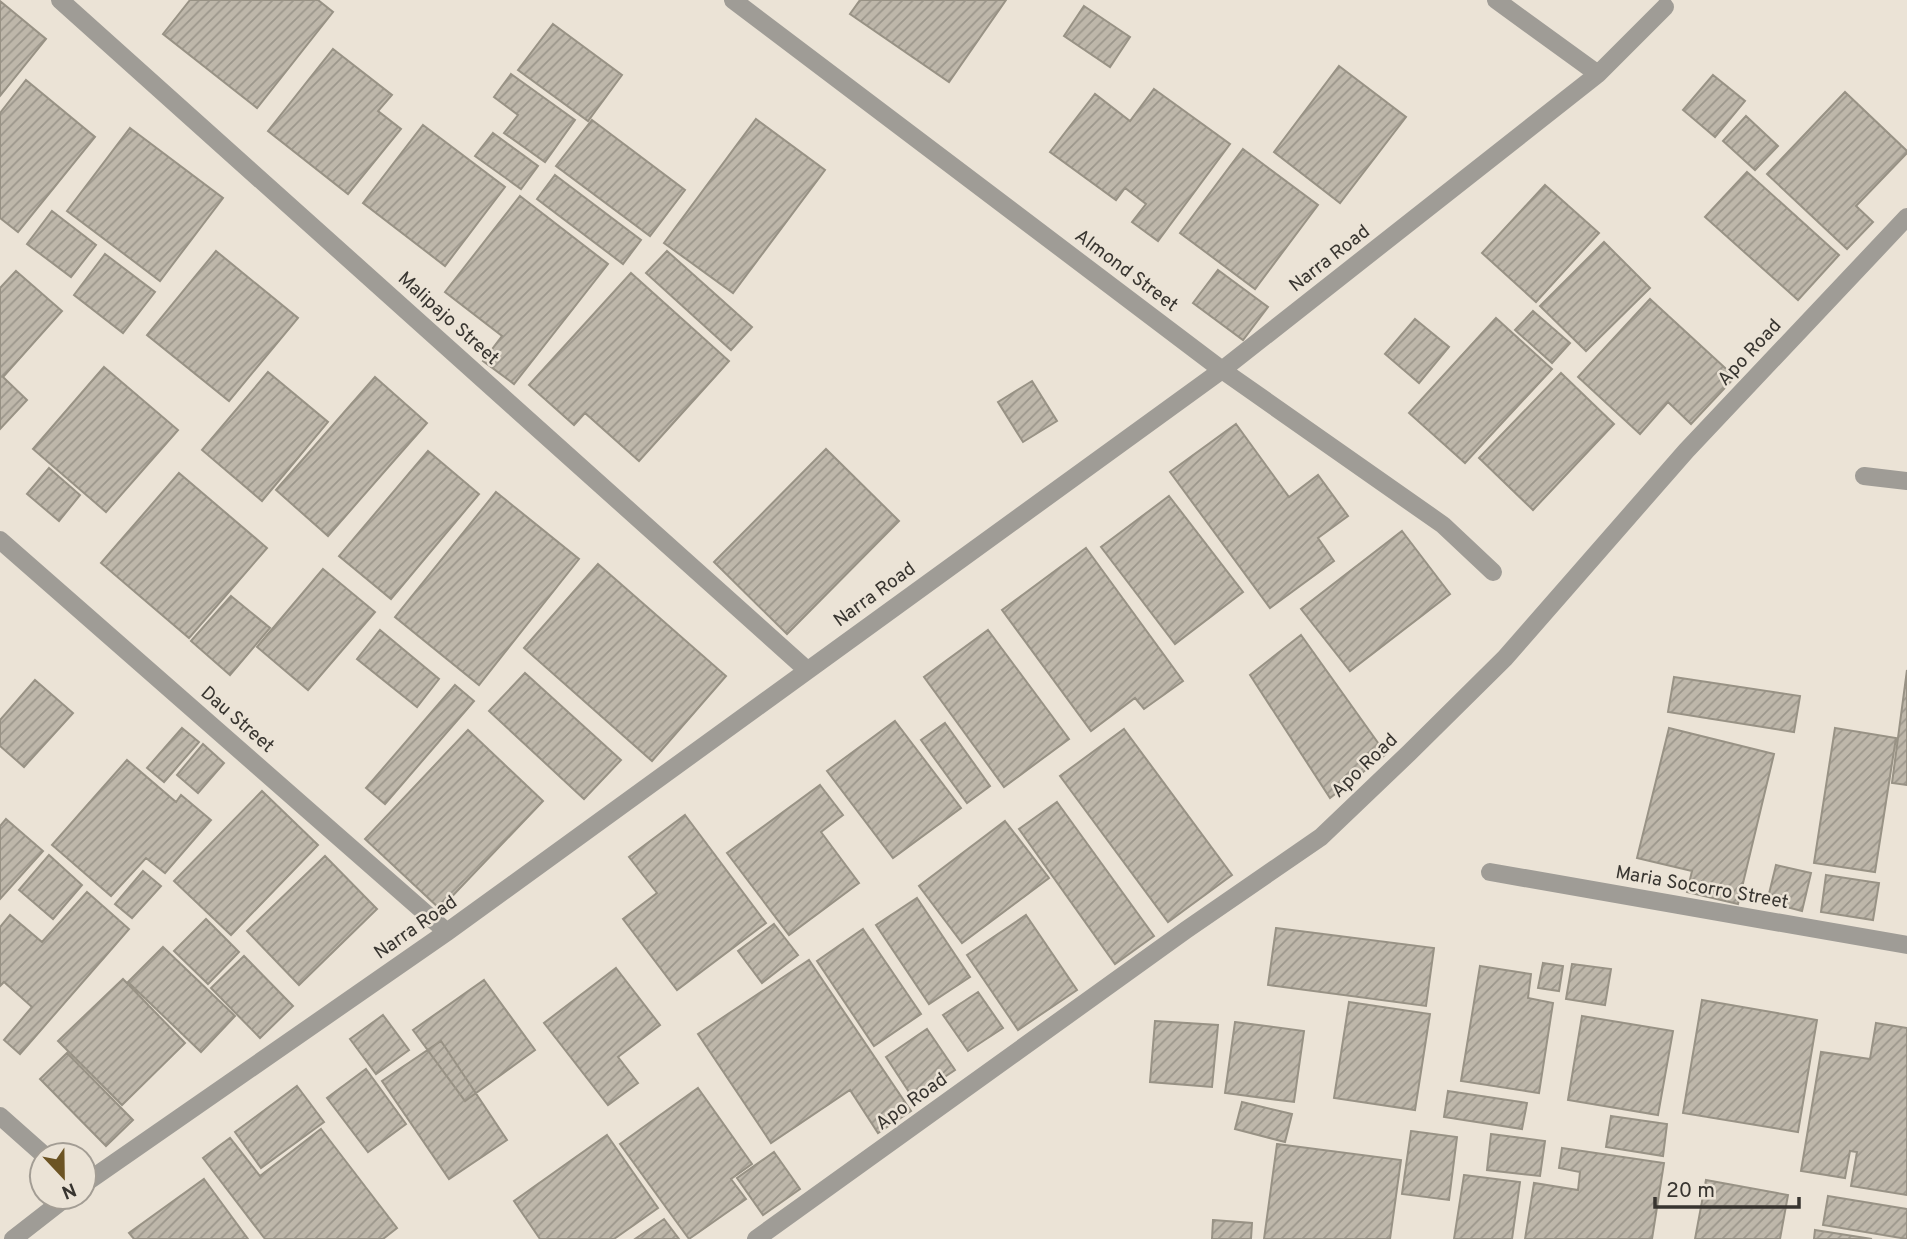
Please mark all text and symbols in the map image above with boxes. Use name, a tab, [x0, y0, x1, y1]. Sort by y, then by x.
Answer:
street label: Narra Road	[1285, 220, 1375, 298]
street label: Almond Street	[1070, 224, 1182, 318]
street label: Malipajo Street	[392, 267, 504, 371]
street label: Apo Road	[1713, 314, 1787, 392]
street label: Narra Road	[829, 557, 921, 633]
street label: Dau Street	[195, 681, 279, 759]
street label: Apo Road	[1327, 729, 1403, 803]
street label: Maria Socorro Street	[1614, 861, 1790, 915]
street label: Narra Road	[370, 891, 462, 965]
street label: Apo Road	[871, 1068, 953, 1136]
north arrow	[28, 1141, 98, 1211]
scale bar	[1655, 1166, 1798, 1210]
text: N	[58, 1176, 79, 1204]
text: 20 m	[1666, 1178, 1715, 1205]

